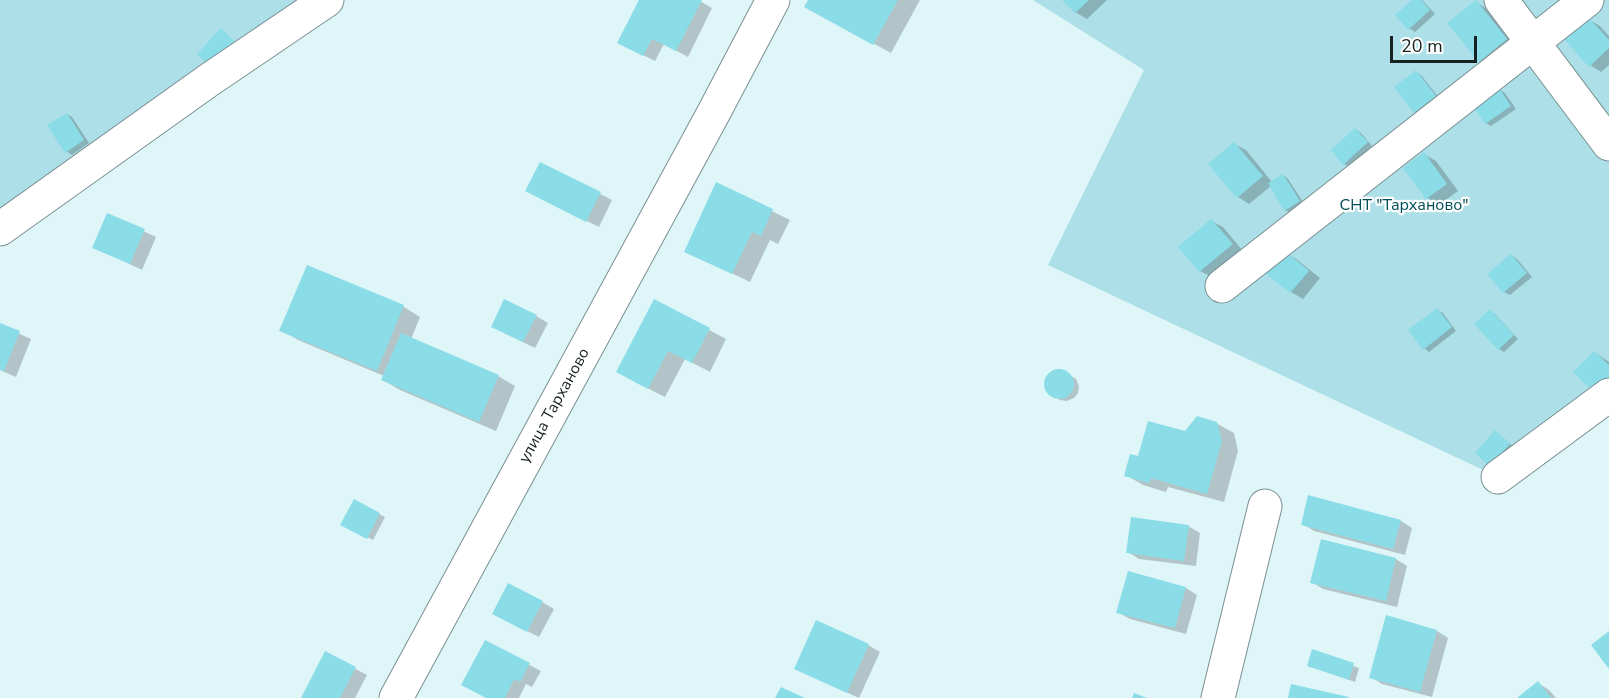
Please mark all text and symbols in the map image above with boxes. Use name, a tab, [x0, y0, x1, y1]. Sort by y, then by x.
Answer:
scale bar	[1393, 24, 1480, 62]
text: 20 m	[1401, 34, 1443, 58]
park label: СНТ "Тарханово"	[1340, 196, 1468, 216]
street label: улица Тарханово	[515, 345, 595, 467]

